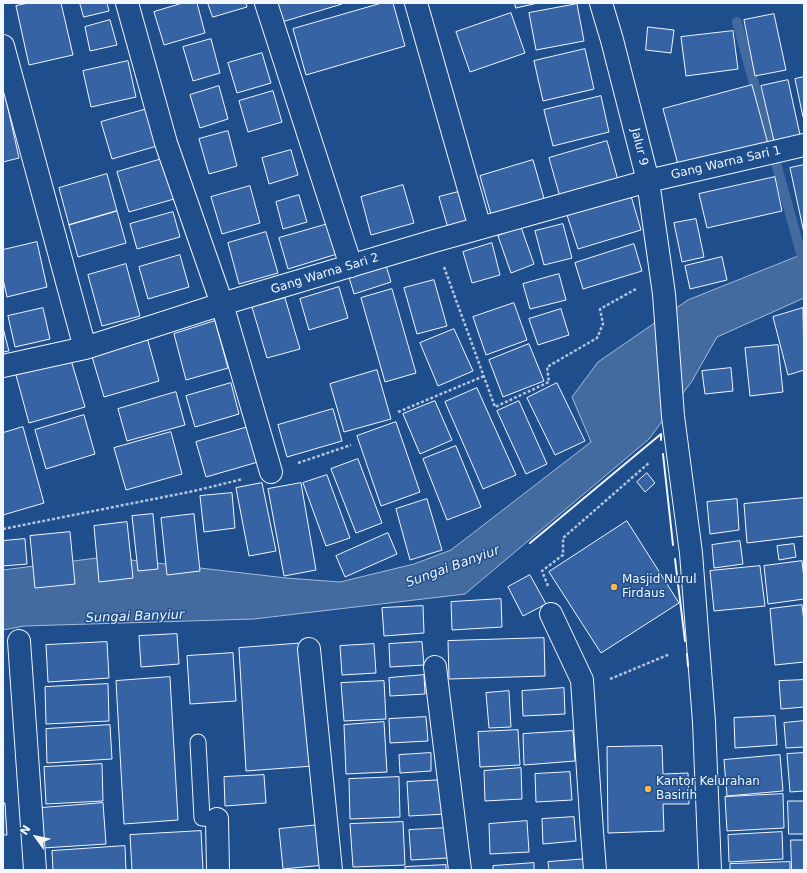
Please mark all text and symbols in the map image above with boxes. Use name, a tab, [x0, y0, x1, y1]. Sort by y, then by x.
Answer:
street label: Jalur 9	[627, 127, 651, 167]
street label: Gang Warna Sari 1	[670, 143, 782, 183]
street label: Gang Warna Sari 2	[269, 251, 381, 297]
water label: Sungai Banyiur	[404, 543, 502, 591]
place label: Masjid Nurul Firdaus	[622, 573, 697, 601]
marker: Masjid Nurul Firdaus	[609, 582, 619, 592]
water label: Sungai Banyiur	[85, 607, 185, 627]
place label: Kantor Kelurahan Basirih	[656, 775, 760, 803]
marker: Kantor Kelurahan Basirih	[643, 784, 653, 794]
north arrow	[16, 817, 56, 857]
text: N	[18, 823, 33, 838]

